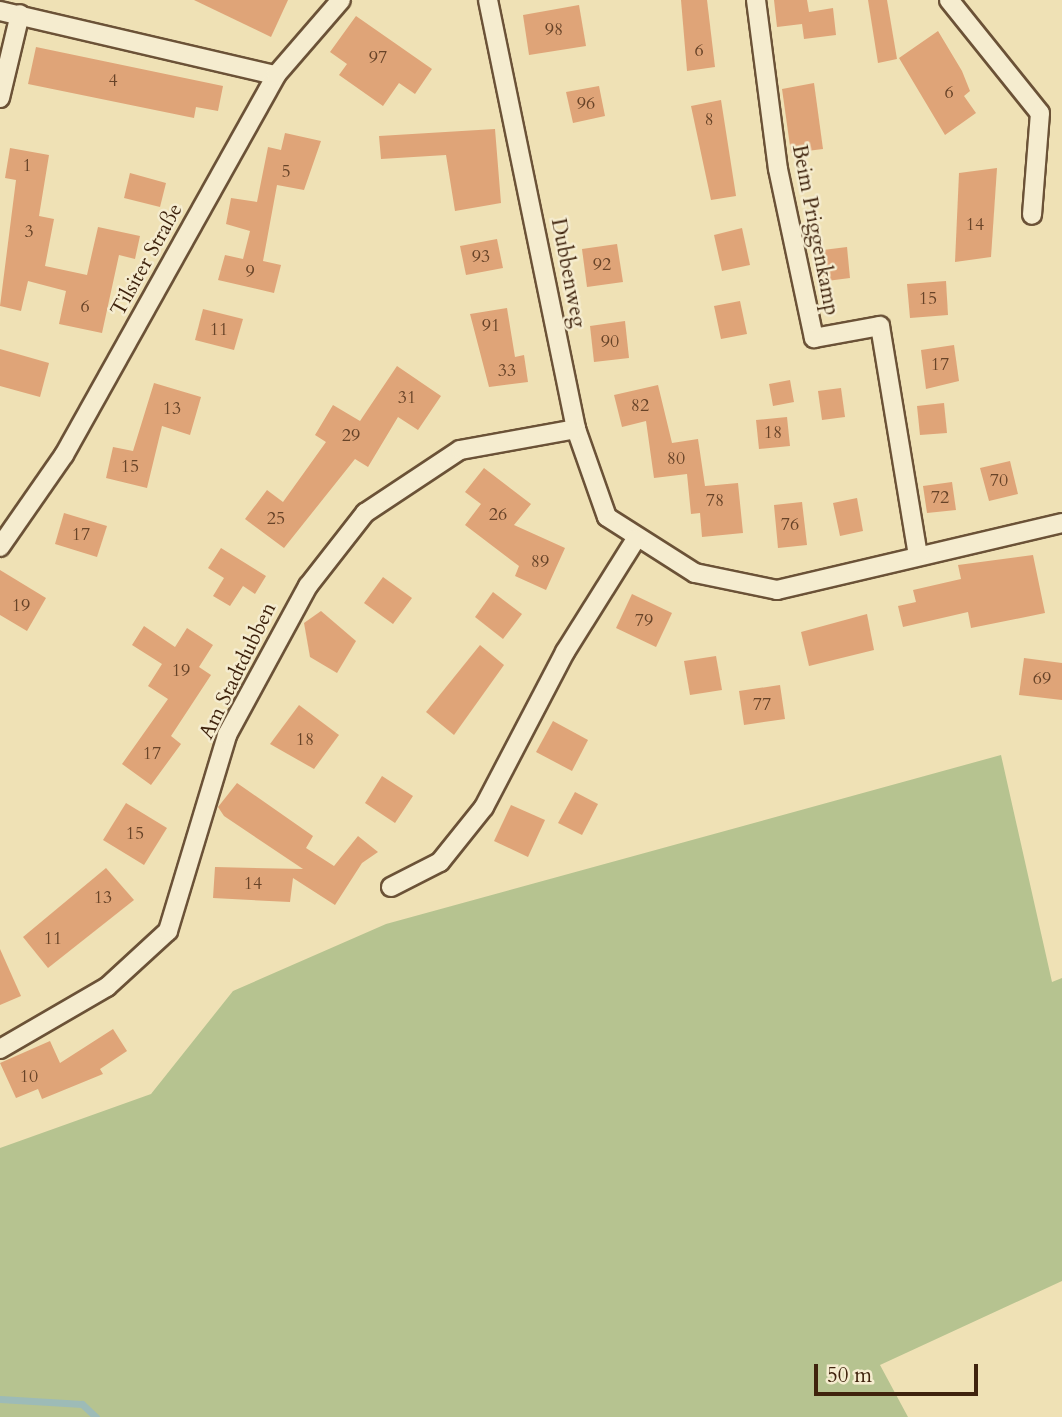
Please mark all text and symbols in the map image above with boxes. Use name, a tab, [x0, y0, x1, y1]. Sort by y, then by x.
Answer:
house number: 98	[545, 19, 563, 41]
house number: 6	[694, 40, 704, 62]
house number: 97	[369, 47, 387, 69]
house number: 4	[108, 70, 118, 92]
house number: 6	[944, 82, 954, 104]
house number: 96	[577, 93, 595, 115]
house number: 8	[704, 109, 714, 131]
street label: Beim Priggenkamp	[786, 143, 844, 317]
house number: 1	[22, 155, 32, 177]
house number: 5	[281, 161, 291, 183]
street label: Tilsiter Straße	[106, 199, 188, 321]
house number: 14	[966, 214, 984, 236]
street label: Dubbenweg	[545, 216, 591, 330]
house number: 3	[24, 221, 34, 243]
house number: 93	[472, 246, 490, 268]
house number: 92	[593, 254, 611, 276]
house number: 9	[245, 261, 255, 283]
house number: 15	[919, 288, 937, 310]
house number: 6	[80, 296, 90, 318]
house number: 91	[482, 315, 500, 337]
house number: 11	[210, 319, 228, 341]
house number: 90	[601, 331, 619, 353]
house number: 17	[931, 354, 949, 376]
house number: 33	[498, 360, 516, 382]
house number: 31	[398, 387, 416, 409]
house number: 82	[631, 395, 649, 417]
house number: 13	[163, 398, 181, 420]
house number: 18	[764, 422, 782, 444]
house number: 29	[342, 425, 360, 447]
house number: 80	[667, 448, 685, 470]
house number: 15	[121, 456, 139, 478]
house number: 70	[990, 470, 1008, 492]
house number: 72	[931, 487, 949, 509]
house number: 78	[706, 490, 724, 512]
house number: 26	[489, 504, 507, 526]
house number: 25	[267, 508, 285, 530]
house number: 76	[781, 514, 799, 536]
house number: 17	[72, 524, 90, 546]
house number: 89	[531, 551, 549, 573]
house number: 19	[12, 595, 30, 617]
street label: Am Stadtdubben	[194, 598, 282, 744]
house number: 79	[635, 610, 653, 632]
house number: 19	[172, 660, 190, 682]
house number: 69	[1033, 668, 1051, 690]
house number: 77	[753, 694, 771, 716]
house number: 18	[296, 729, 314, 751]
house number: 17	[143, 743, 161, 765]
house number: 15	[126, 823, 144, 845]
house number: 14	[244, 873, 262, 895]
house number: 13	[94, 887, 112, 909]
house number: 11	[44, 928, 62, 950]
house number: 10	[20, 1066, 38, 1088]
scale bar	[817, 1350, 982, 1394]
text: 50 m	[827, 1361, 872, 1390]

